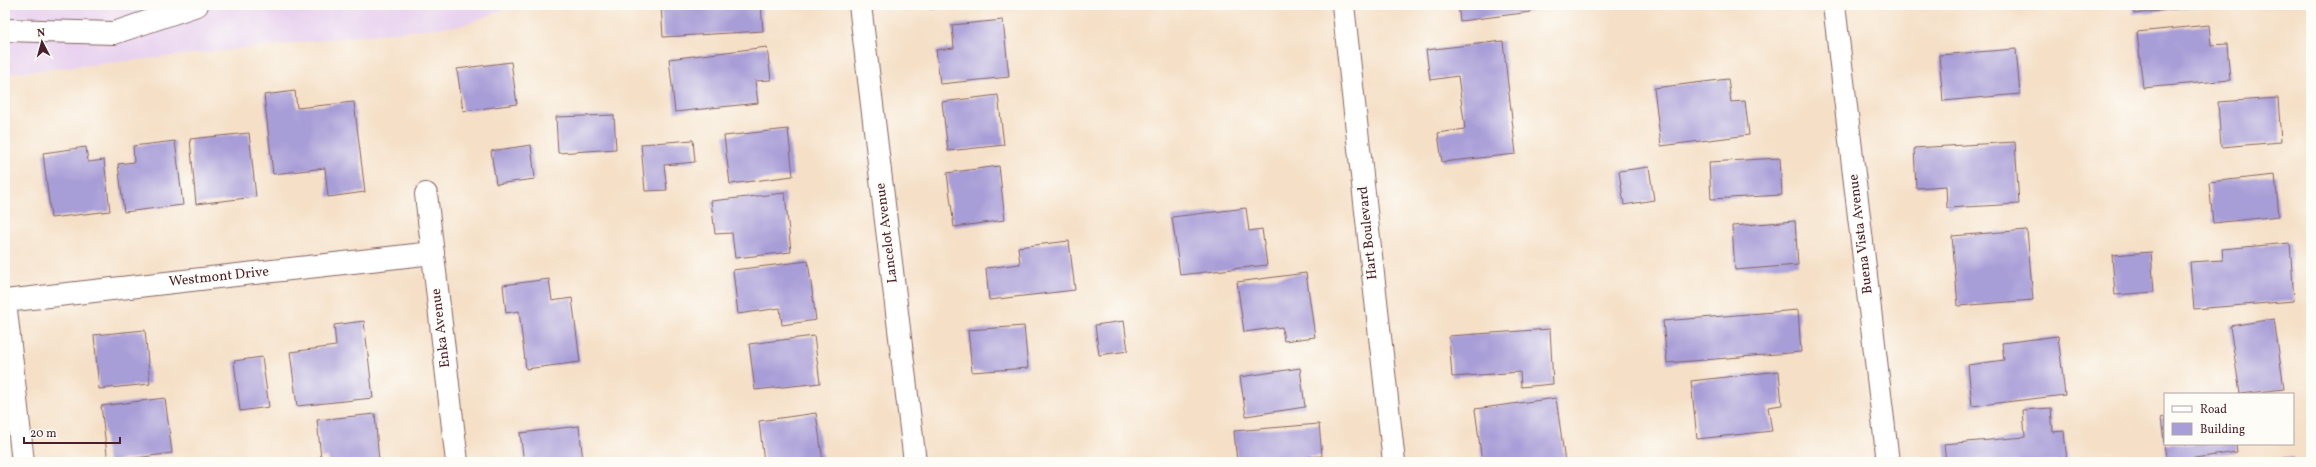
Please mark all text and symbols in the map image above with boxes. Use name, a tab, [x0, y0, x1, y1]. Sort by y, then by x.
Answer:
north arrow	[22, 22, 62, 62]
text: N	[36, 26, 46, 41]
street label: Buena Vista Avenue	[1844, 173, 1878, 295]
street label: Lancelot Avenue	[871, 181, 903, 284]
street label: Hart Boulevard	[1354, 185, 1382, 281]
street label: Westmont Drive	[168, 262, 270, 292]
street label: Enka Avenue	[427, 287, 455, 369]
legend	[2164, 393, 2294, 445]
text: Road	[2200, 402, 2227, 418]
scale bar	[24, 419, 120, 445]
text: Building	[2200, 422, 2245, 438]
text: 20 m	[30, 426, 57, 442]

